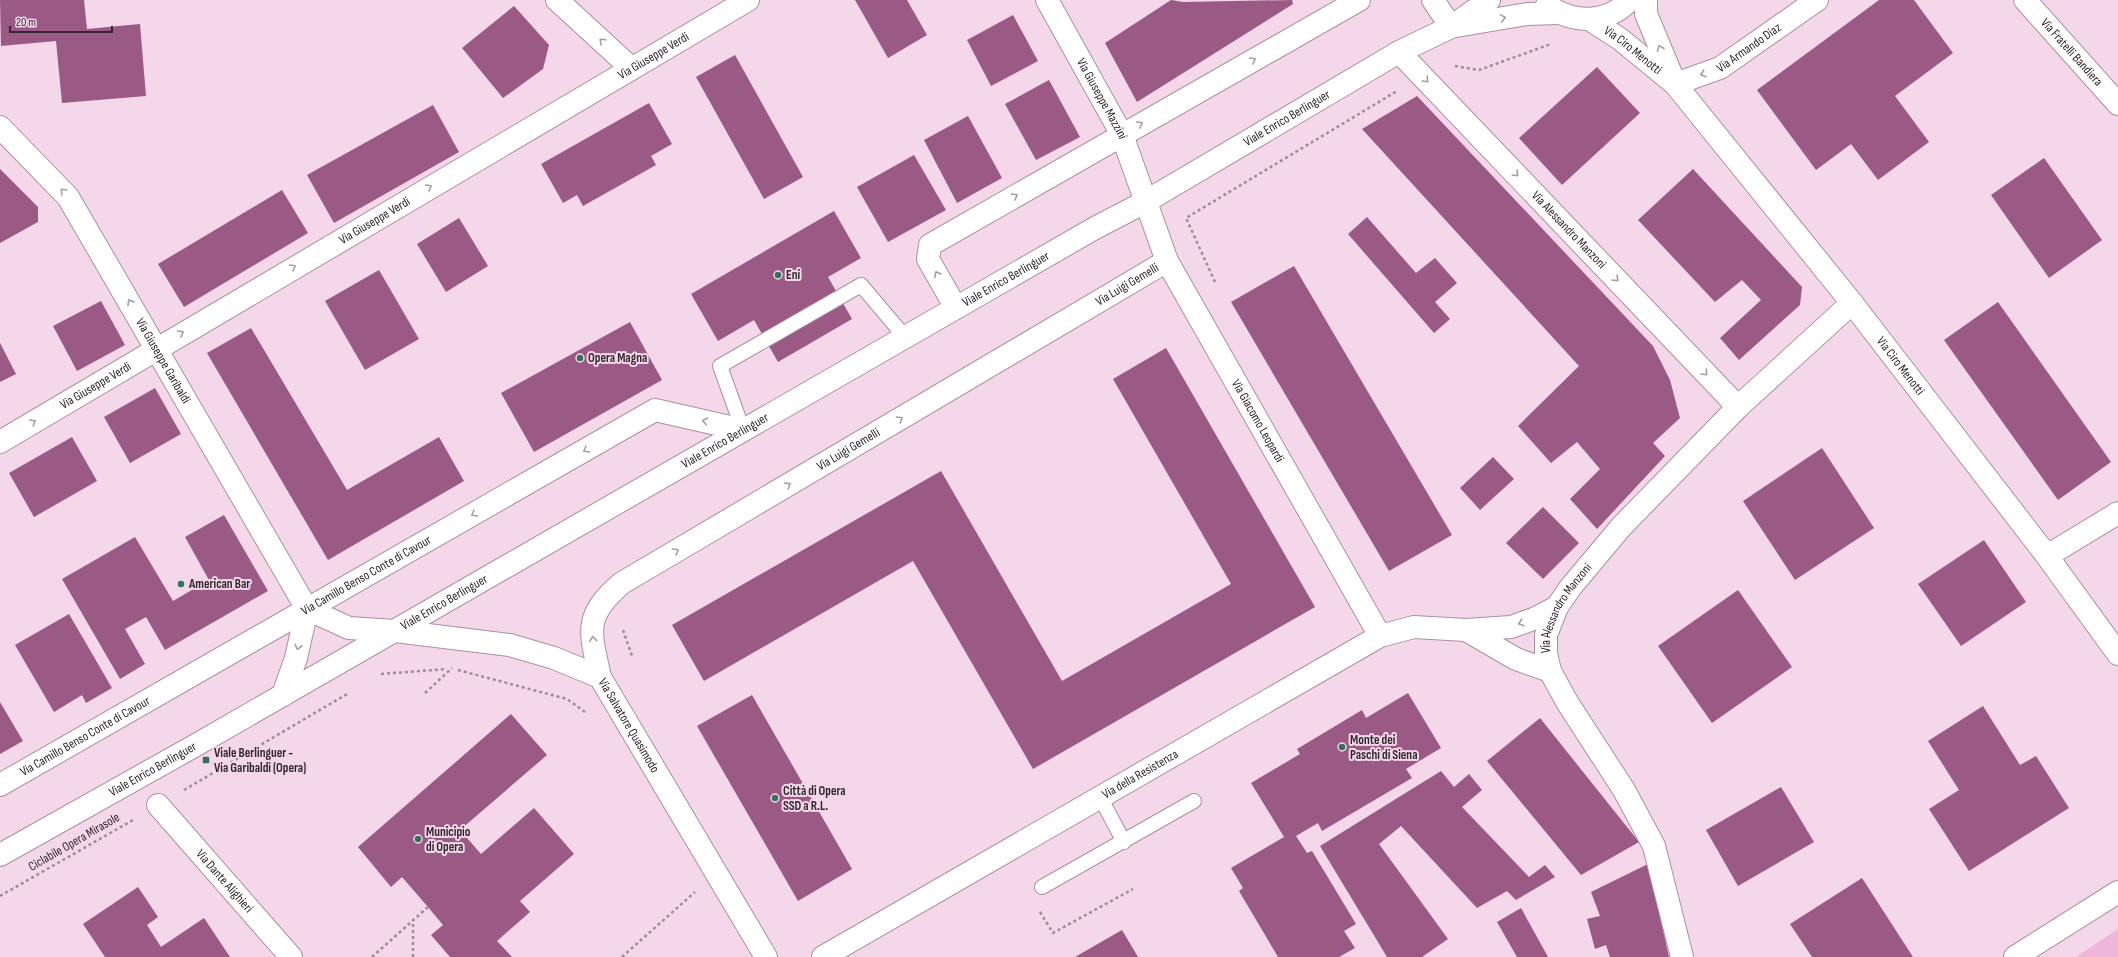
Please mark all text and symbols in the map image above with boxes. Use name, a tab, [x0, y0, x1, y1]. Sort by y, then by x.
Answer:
scale bar	[10, 8, 112, 34]
one-way arrow	[1500, 14, 1507, 22]
text: 20 m	[16, 15, 36, 30]
street label: Via Fratelli Bandiera	[2037, 15, 2106, 89]
street label: Via Armando Diaz	[1713, 19, 1785, 76]
street label: Via Ciro Menotti	[1601, 23, 1665, 78]
street label: Via Giuseppe Verdi	[615, 29, 692, 83]
one-way arrow	[599, 39, 607, 46]
one-way arrow	[1657, 44, 1665, 52]
street label: Via Giuseppe Mazzini	[1073, 55, 1131, 141]
one-way arrow	[1249, 57, 1256, 65]
one-way arrow	[1699, 69, 1706, 78]
one-way arrow	[1422, 75, 1429, 83]
street label: Viale Enrico Berlinguer	[1241, 86, 1333, 150]
one-way arrow	[1136, 122, 1143, 129]
one-way arrow	[1511, 169, 1519, 177]
one-way arrow	[425, 184, 432, 191]
one-way arrow	[60, 188, 67, 196]
street label: Via Alessandro Manzoni	[1528, 188, 1610, 272]
street label: Via Giuseppe Verdi	[336, 194, 413, 248]
one-way arrow	[1011, 194, 1019, 201]
street label: Viale Enrico Berlinguer	[959, 248, 1052, 311]
street label: Via Luigi Gemelli	[1093, 260, 1162, 309]
one-way arrow	[289, 265, 296, 272]
place label: Eni	[786, 267, 800, 283]
marker: Eni	[773, 270, 783, 280]
one-way arrow	[934, 271, 941, 278]
one-way arrow	[1611, 274, 1618, 282]
one-way arrow	[127, 299, 134, 306]
street label: Via Giuseppe Garibaldi	[132, 315, 194, 406]
one-way arrow	[177, 331, 184, 338]
street label: Via Ciro Menotti	[1873, 334, 1928, 398]
place label: Opera Magna	[588, 350, 647, 366]
marker: Opera Magna	[575, 353, 585, 363]
street label: Via Giuseppe Verdi	[57, 358, 134, 413]
one-way arrow	[1700, 368, 1708, 376]
street label: Via Giacomo Leopardi	[1228, 376, 1288, 465]
street label: Viale Enrico Berlinguer	[679, 409, 772, 472]
one-way arrow	[896, 417, 903, 424]
one-way arrow	[702, 418, 708, 426]
one-way arrow	[29, 419, 36, 426]
street label: Via Luigi Gemelli	[814, 424, 883, 474]
one-way arrow	[583, 445, 590, 452]
one-way arrow	[784, 483, 791, 490]
one-way arrow	[470, 510, 478, 517]
street label: Via Camillo Benso Conte di Cavour	[298, 532, 434, 619]
one-way arrow	[672, 549, 679, 556]
street label: Via Alessandro Manzoni	[1538, 560, 1595, 653]
street label: Viale Enrico Berlinguer	[398, 571, 491, 634]
place label: American Bar	[188, 576, 250, 592]
marker: American Bar	[176, 579, 186, 589]
one-way arrow	[1518, 618, 1525, 627]
one-way arrow	[588, 636, 597, 642]
one-way arrow	[295, 644, 303, 651]
street label: Via Salvatore Quasimodo	[595, 675, 663, 776]
street label: Via Camillo Benso Conte di Cavour	[17, 693, 153, 780]
place label: Monte dei Paschi di Siena	[1350, 732, 1417, 763]
street label: Viale Enrico Berlinguer	[106, 738, 199, 800]
marker: Monte dei Paschi di Siena	[1337, 742, 1347, 752]
place label: Viale Berlinguer - Via Garibaldi (Opera)	[214, 745, 306, 776]
street label: Via della Resistenza	[1099, 746, 1181, 802]
marker: Viale Berlinguer - Via Garibaldi (Opera)	[201, 755, 211, 765]
place label: Città di Opera SSD a R.L.	[783, 783, 846, 814]
marker: Città di Opera SSD a R.L.	[770, 793, 780, 803]
street label: Ciclabile Opera Mirasole	[25, 809, 123, 875]
place label: Municipio di Opera	[426, 824, 471, 855]
marker: Municipio di Opera	[413, 834, 423, 844]
street label: Via Dante Alighieri	[192, 846, 257, 916]

